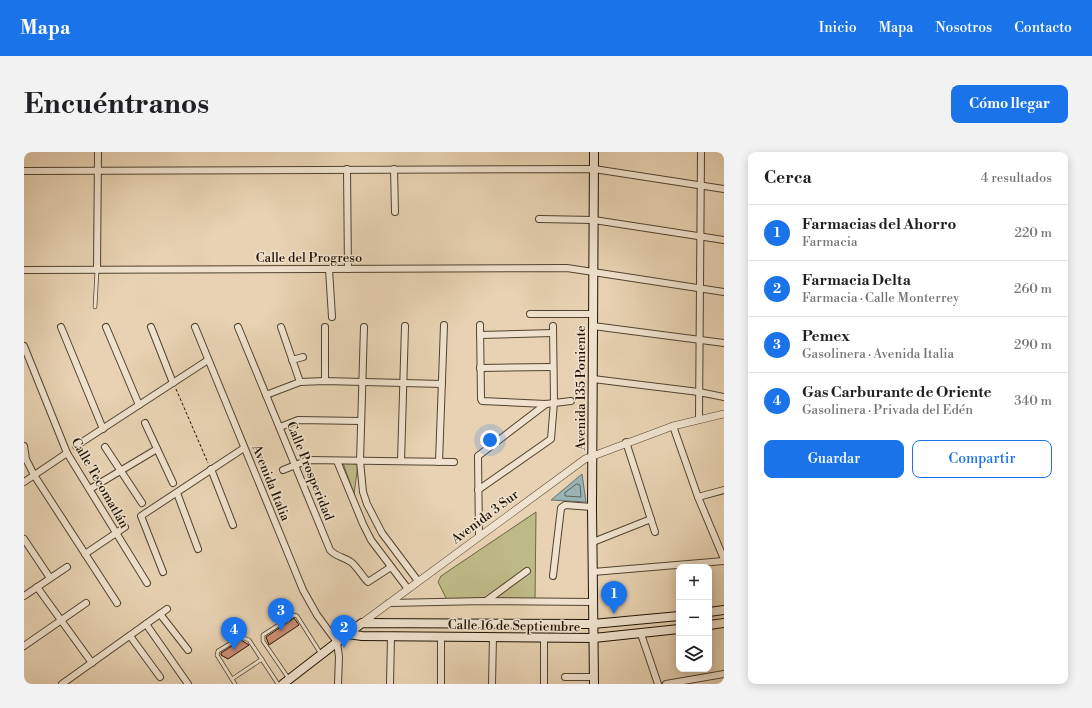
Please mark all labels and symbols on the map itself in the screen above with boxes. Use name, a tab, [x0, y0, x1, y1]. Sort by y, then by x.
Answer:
street label: Calle del Progreso	[256, 250, 362, 266]
street label: Avenida 135 Poniente	[573, 325, 589, 452]
street label: Calle Prosperidad	[283, 419, 337, 523]
your location	[480, 430, 500, 450]
street label: Calle Tecomatlán	[68, 435, 132, 531]
street label: Avenida Italia	[248, 442, 294, 524]
street label: Avenida 3 Sur	[447, 486, 522, 548]
pin: 1	[601, 581, 627, 614]
pin: 3	[268, 598, 294, 631]
pin: 2	[331, 615, 357, 648]
pin: 4	[221, 617, 247, 650]
street label: Calle 16 de Septiembre	[448, 617, 581, 635]

